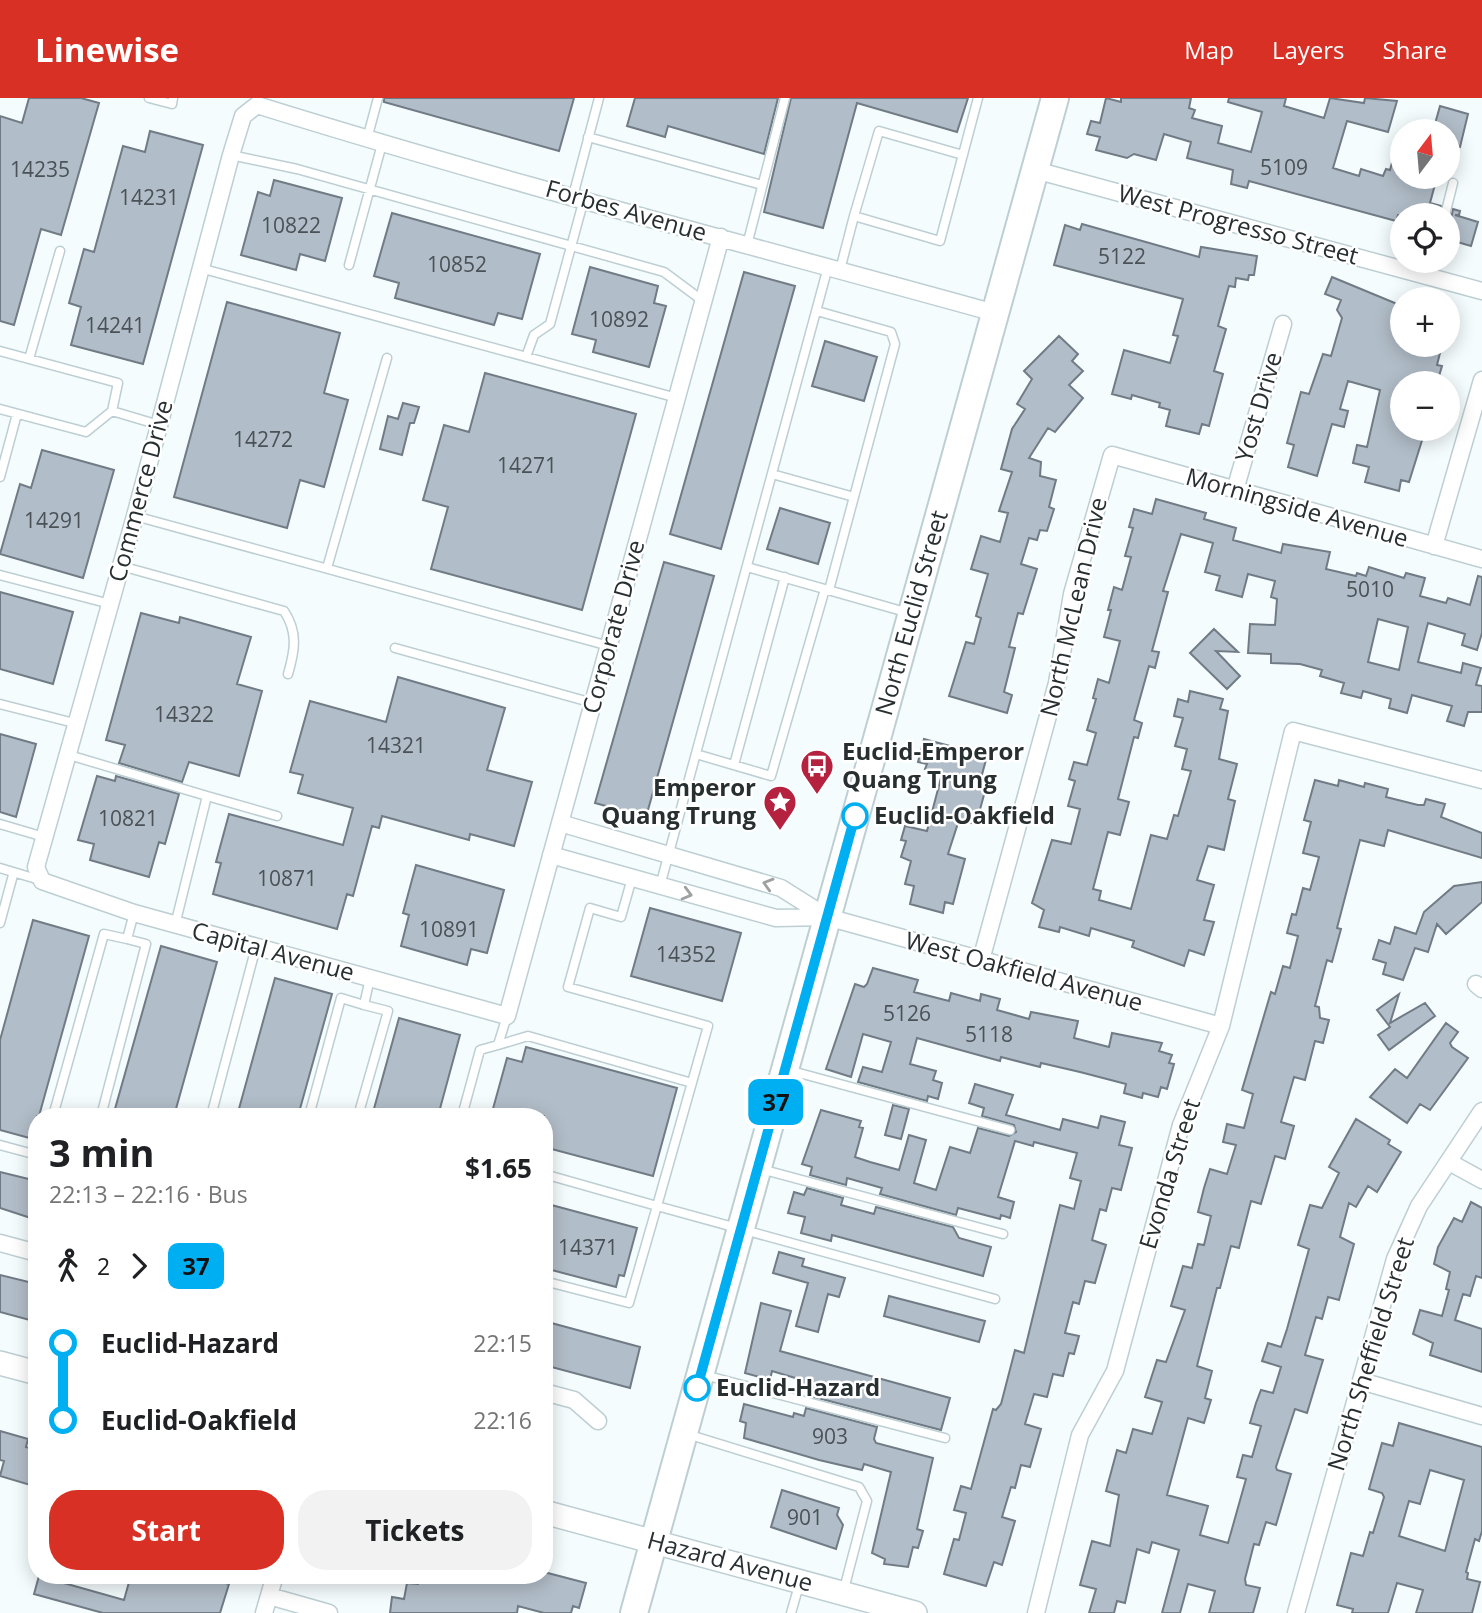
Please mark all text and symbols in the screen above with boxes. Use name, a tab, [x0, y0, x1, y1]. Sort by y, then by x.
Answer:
text: Linewise	[35, 27, 179, 72]
text: Map	[1184, 33, 1234, 66]
text: Layers	[1272, 33, 1345, 66]
text: Share	[1383, 33, 1447, 66]
north arrow	[1390, 119, 1460, 189]
map controls	[1390, 119, 1460, 441]
house number: 5109	[1260, 153, 1308, 181]
house number: 14235	[10, 155, 70, 183]
street label: Forbes Avenue	[542, 171, 711, 248]
street label: West Progresso Street	[1115, 176, 1362, 272]
house number: 14231	[119, 183, 179, 211]
button: locate	[1390, 203, 1460, 273]
house number: 10822	[261, 211, 321, 239]
house number: 5122	[1098, 242, 1146, 270]
house number: 10852	[427, 250, 487, 278]
button: +	[1390, 287, 1460, 357]
house number: 10892	[589, 305, 649, 333]
house number: 14241	[85, 311, 145, 339]
street label: Yost Drive	[1226, 348, 1289, 465]
button: −	[1390, 371, 1460, 441]
street label: Commerce Drive	[99, 396, 180, 585]
house number: 14272	[233, 425, 293, 453]
house number: 14271	[497, 451, 557, 479]
street label: Morningside Avenue	[1182, 459, 1412, 554]
street label: North McLean Drive	[1031, 494, 1114, 719]
house number: 14291	[24, 506, 84, 534]
street label: North Euclid Street	[866, 506, 955, 719]
street label: Corporate Drive	[573, 536, 652, 717]
house number: 5010	[1346, 575, 1394, 603]
house number: 14322	[154, 700, 214, 728]
house number: 14321	[366, 731, 426, 759]
place label: Euclid-Emperor Quang Trung	[842, 734, 1024, 795]
bus stop icon: Euclid-Emperor Quang Trung	[798, 747, 836, 796]
place label: Emperor Quang Trung	[601, 770, 756, 831]
place icon: Emperor Quang Trung	[761, 783, 799, 832]
place label: Euclid-Oakfield	[874, 798, 1055, 831]
marker: Euclid-Oakfield	[842, 803, 868, 829]
house number: 10821	[98, 804, 158, 832]
house number: 10871	[257, 864, 317, 892]
one-way arrow	[762, 878, 774, 892]
one-way arrow	[681, 886, 693, 900]
street label: Capital Avenue	[188, 913, 358, 988]
house number: 10891	[419, 915, 479, 943]
street label: West Oakfield Avenue	[902, 923, 1147, 1018]
house number: 14352	[656, 940, 716, 968]
house number: 5126	[883, 999, 931, 1027]
house number: 5118	[965, 1020, 1013, 1048]
line badge: 37	[744, 1079, 808, 1125]
text: 37	[762, 1085, 790, 1118]
street label: Evonda Street	[1130, 1094, 1207, 1253]
text: 3 min	[49, 1126, 154, 1178]
text: $1.65	[465, 1150, 532, 1186]
text: 22:13 – 22:16 · Bus	[49, 1178, 248, 1210]
house number: 14371	[558, 1233, 618, 1261]
street label: North Sheffield Street	[1318, 1233, 1421, 1475]
icon: walk	[49, 1247, 87, 1285]
icon: forward	[120, 1247, 158, 1285]
text: 37	[182, 1249, 210, 1282]
text: 2	[97, 1250, 110, 1282]
text: Euclid-Hazard	[101, 1325, 279, 1361]
text: 22:15	[473, 1327, 532, 1359]
place label: Euclid-Hazard	[716, 1370, 880, 1403]
marker: Euclid-Hazard	[684, 1375, 710, 1401]
text: Euclid-Oakfield	[101, 1402, 297, 1438]
text: 22:16	[473, 1404, 532, 1436]
house number: 903	[812, 1422, 848, 1450]
button: Start	[49, 1490, 284, 1570]
button: Tickets	[298, 1490, 532, 1570]
house number: 901	[787, 1503, 823, 1531]
street label: Hazard Avenue	[644, 1523, 817, 1598]

